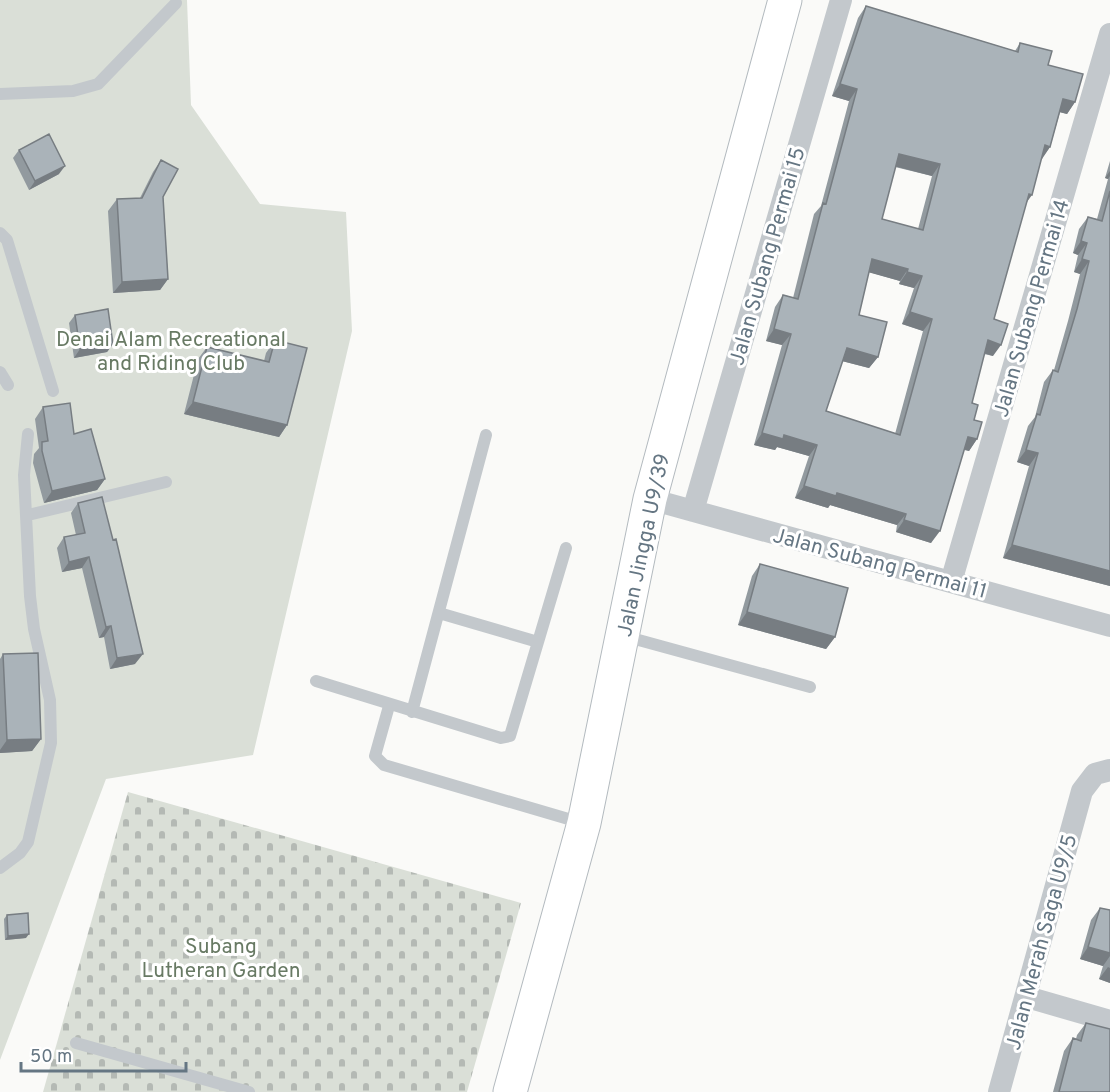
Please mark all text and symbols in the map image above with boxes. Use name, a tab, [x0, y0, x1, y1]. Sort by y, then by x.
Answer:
street label: Jalan Subang Permai 15	[724, 144, 813, 369]
street label: Jalan Subang Permai 14	[988, 196, 1076, 420]
park label: Denai Alam Recreational and Riding Club	[56, 327, 286, 378]
street label: Jalan Jingga U9/39	[612, 451, 677, 639]
street label: Jalan Subang Permai 11	[770, 523, 990, 606]
street label: Jalan Merah Saga U9/5	[1001, 832, 1084, 1053]
park label: Subang Lutheran Garden	[141, 934, 301, 985]
scale bar	[21, 1035, 186, 1073]
text: 50 m	[30, 1046, 72, 1069]

